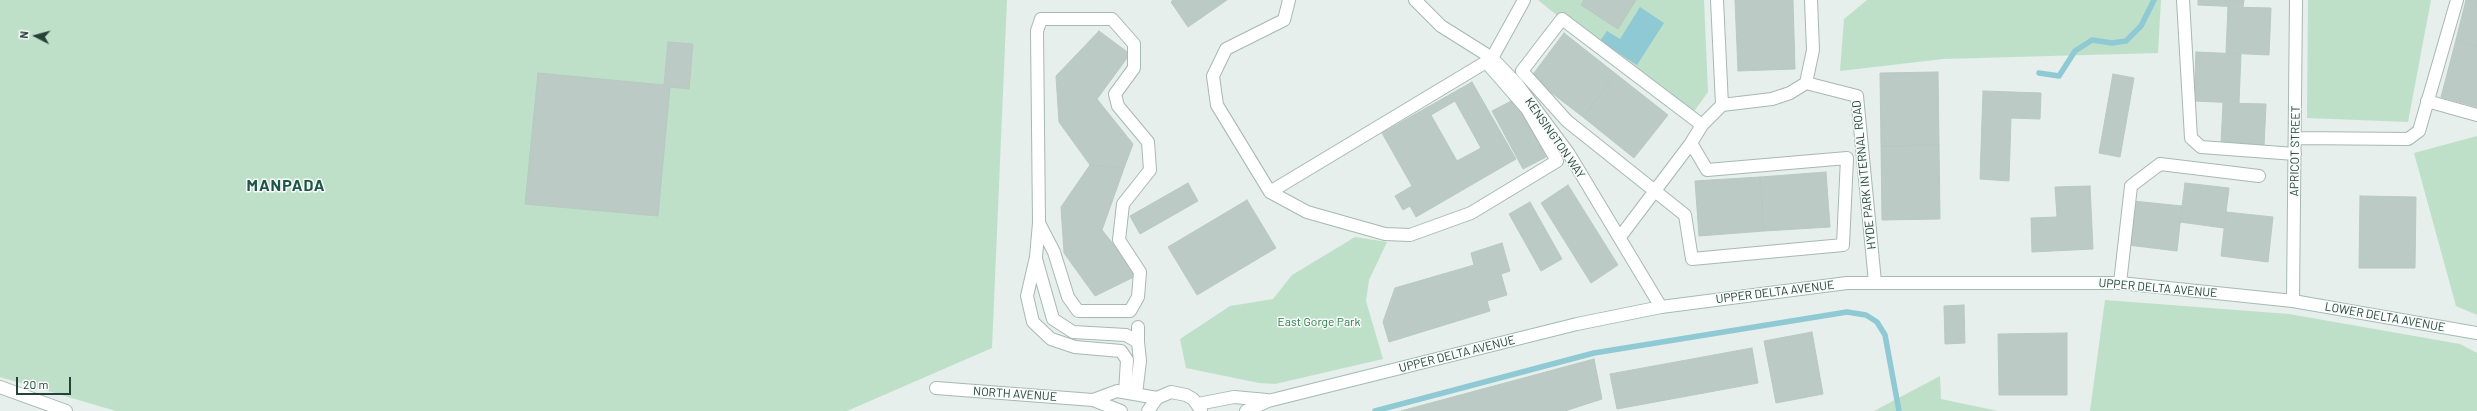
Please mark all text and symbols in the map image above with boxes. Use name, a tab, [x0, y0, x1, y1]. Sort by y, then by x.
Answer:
north arrow	[16, 16, 56, 56]
text: N	[17, 30, 30, 39]
street label: KENSINGTON WAY	[1522, 95, 1588, 181]
street label: HYDE PARK INTERNAL ROAD	[1849, 100, 1879, 250]
street label: APRICOT STREET	[2287, 105, 2303, 197]
district label: MANPADA	[246, 176, 326, 196]
street label: UPPER DELTA AVENUE	[2098, 276, 2218, 300]
street label: UPPER DELTA AVENUE	[1715, 278, 1835, 306]
street label: LOWER DELTA AVENUE	[2324, 299, 2446, 335]
park label: East Gorge Park	[1278, 315, 1360, 329]
street label: UPPER DELTA AVENUE	[1397, 333, 1517, 375]
scale bar	[18, 369, 73, 395]
text: 20 m	[23, 377, 49, 391]
street label: NORTH AVENUE	[973, 384, 1057, 404]

